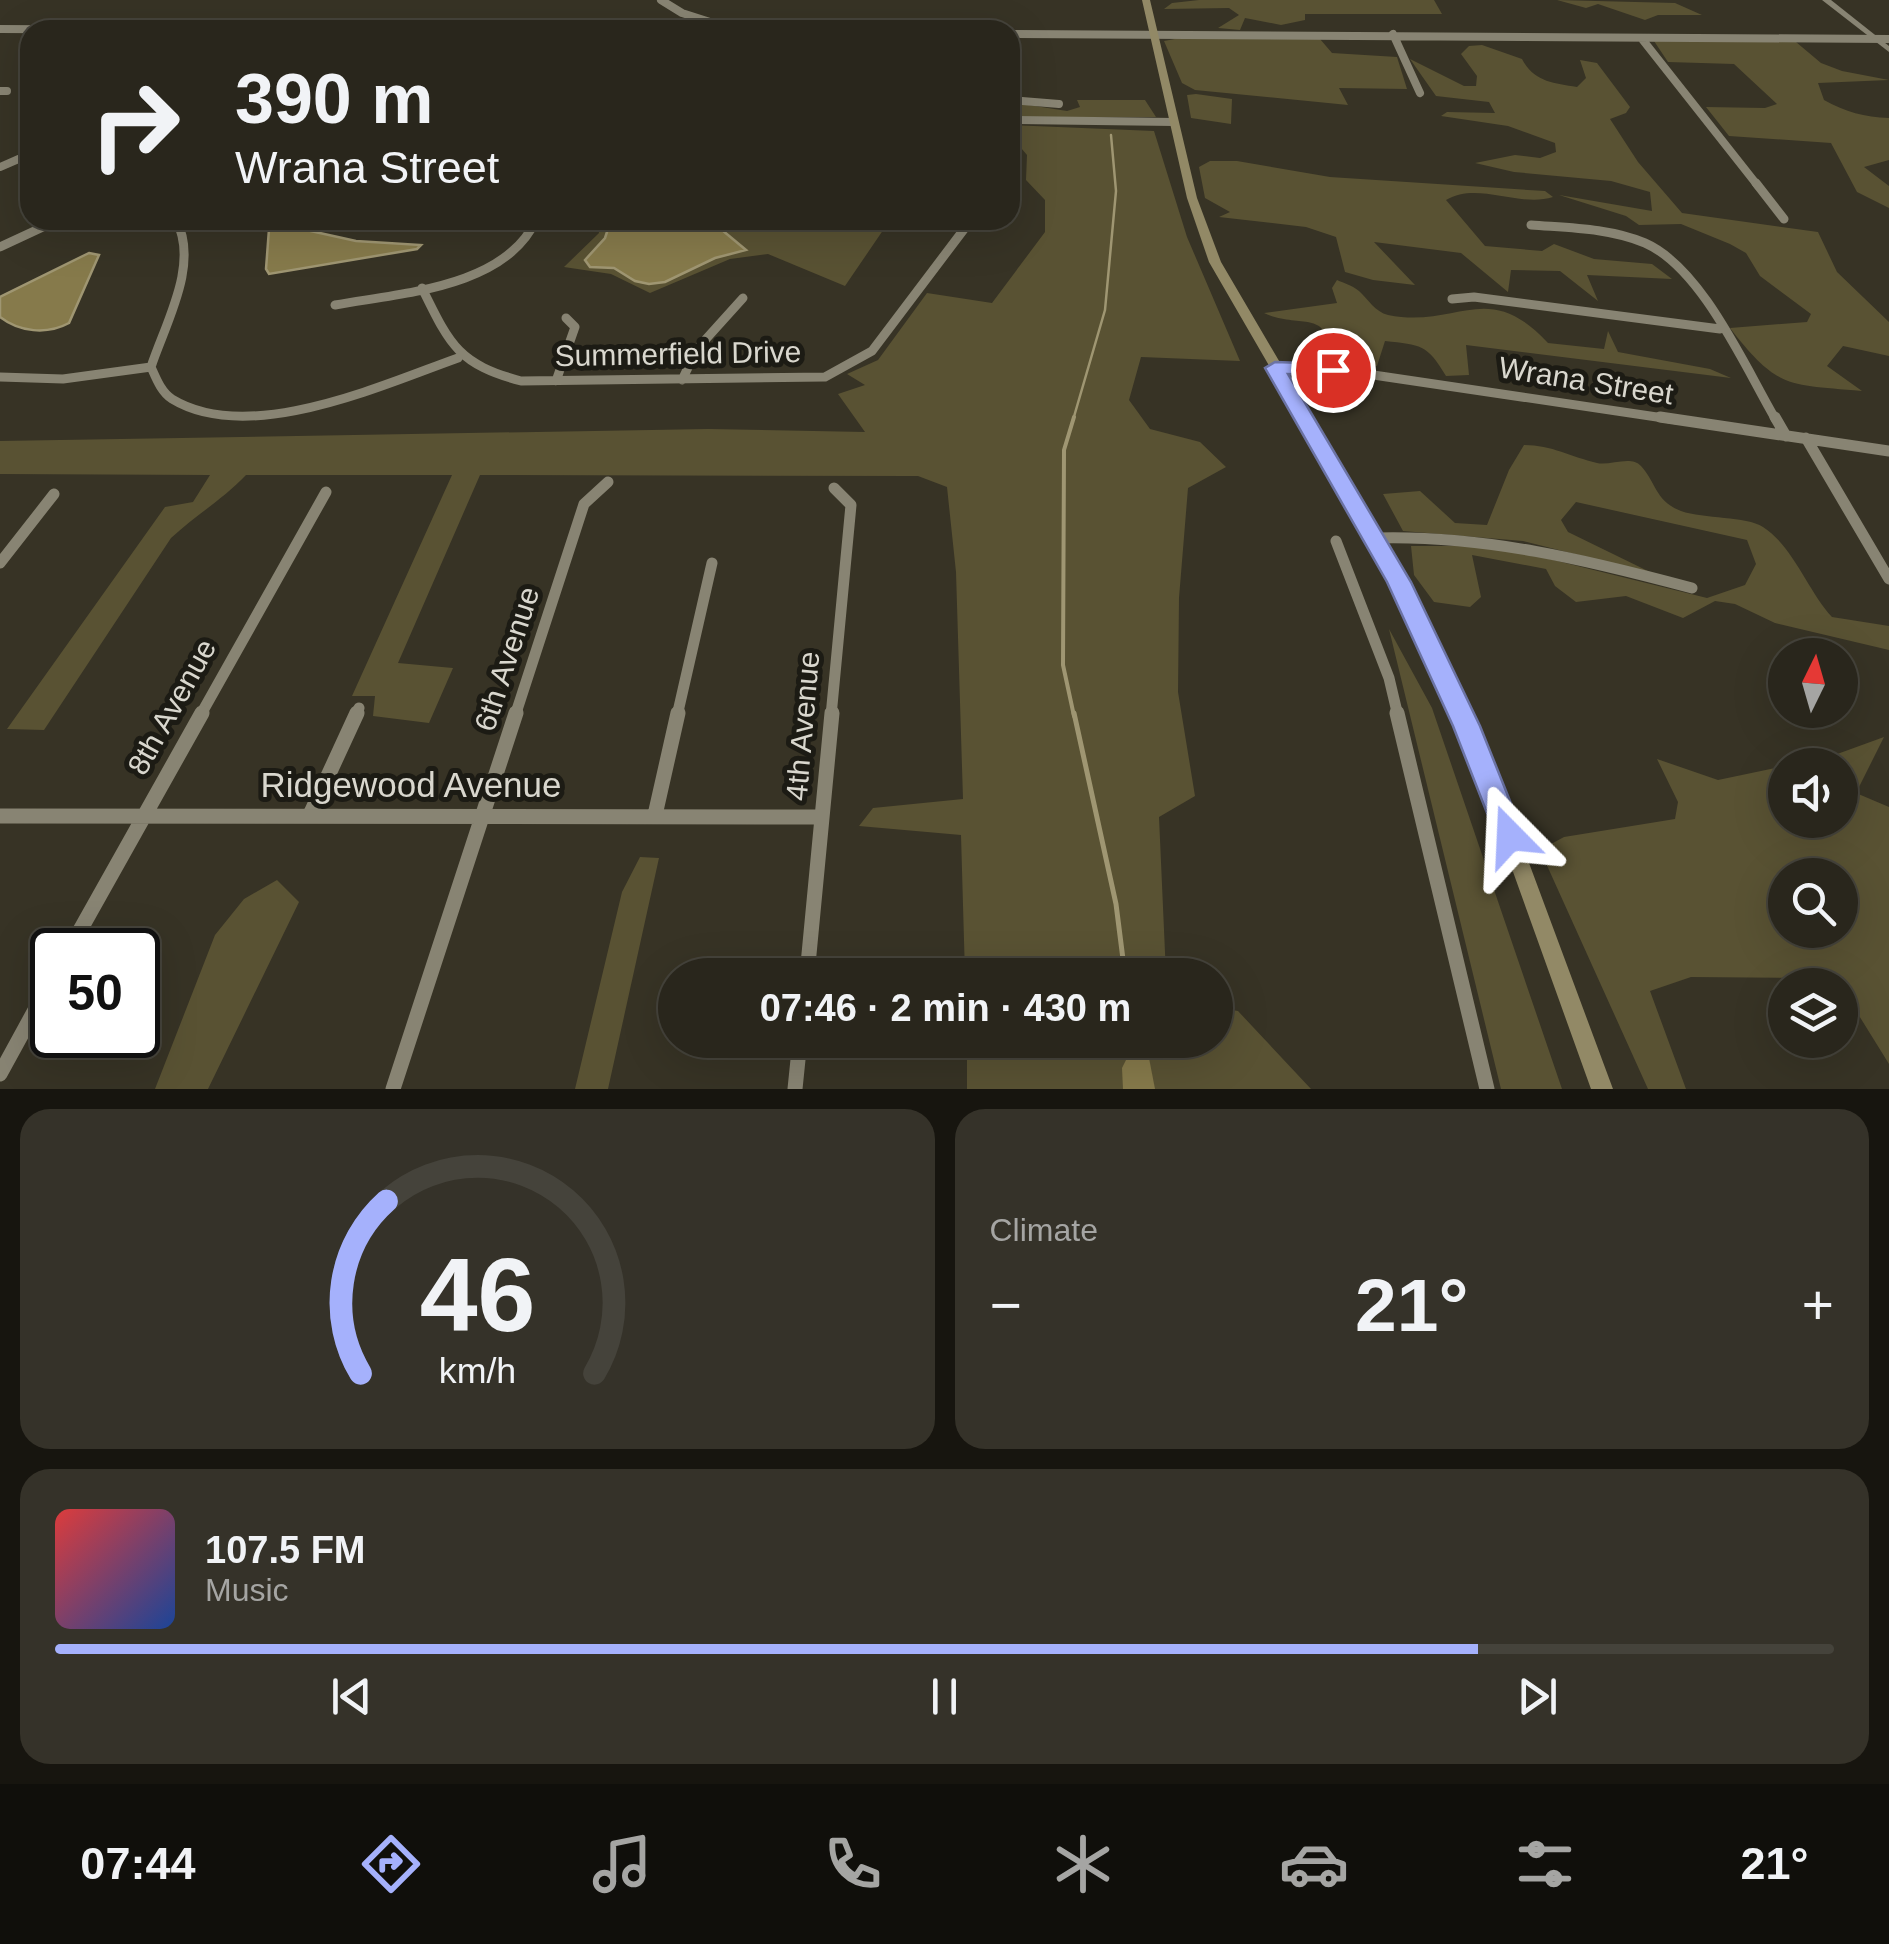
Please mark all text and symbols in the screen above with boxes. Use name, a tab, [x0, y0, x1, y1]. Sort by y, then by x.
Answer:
icon: right	[70, 60, 200, 190]
text: 390 m	[235, 60, 433, 138]
text: Wrana Street	[235, 142, 499, 193]
pin	[1291, 328, 1376, 413]
street label: Summerfield Drive	[554, 335, 802, 372]
icon: arrive	[1306, 343, 1361, 398]
street label: Wrana Street	[1496, 350, 1676, 411]
street label: 6th Avenue	[468, 583, 545, 735]
street label: 8th Avenue	[121, 633, 222, 780]
north arrow	[1768, 638, 1858, 728]
map controls	[1768, 638, 1858, 1058]
street label: 4th Avenue	[780, 650, 825, 802]
button: sound	[1768, 748, 1858, 838]
street label: Ridgewood Avenue	[261, 765, 562, 804]
position arrow	[1458, 784, 1562, 888]
button: search	[1768, 858, 1858, 948]
speed limit sign: 50	[30, 928, 160, 1058]
button: layers	[1768, 968, 1858, 1058]
text: 07:46 · 2 min · 430 m	[760, 987, 1131, 1029]
text: Climate	[990, 1212, 1098, 1248]
text: 46	[419, 1237, 535, 1353]
text: 21°	[1355, 1263, 1468, 1347]
text: −	[990, 1274, 1022, 1336]
text: +	[1802, 1274, 1834, 1336]
text: km/h	[439, 1351, 516, 1391]
text: 107.5 FM	[205, 1529, 366, 1571]
text: Music	[205, 1572, 289, 1608]
icon: previous	[324, 1669, 379, 1724]
icon: pause	[917, 1669, 972, 1724]
icon: next	[1510, 1669, 1565, 1724]
icon: directions	[356, 1829, 426, 1899]
icon: music	[587, 1829, 657, 1899]
icon: phone	[818, 1829, 888, 1899]
icon: climate	[1048, 1829, 1118, 1899]
icon: car	[1279, 1829, 1349, 1899]
icon: filters	[1510, 1829, 1580, 1899]
text: 07:44	[80, 1838, 195, 1889]
text: 21°	[1740, 1838, 1809, 1889]

